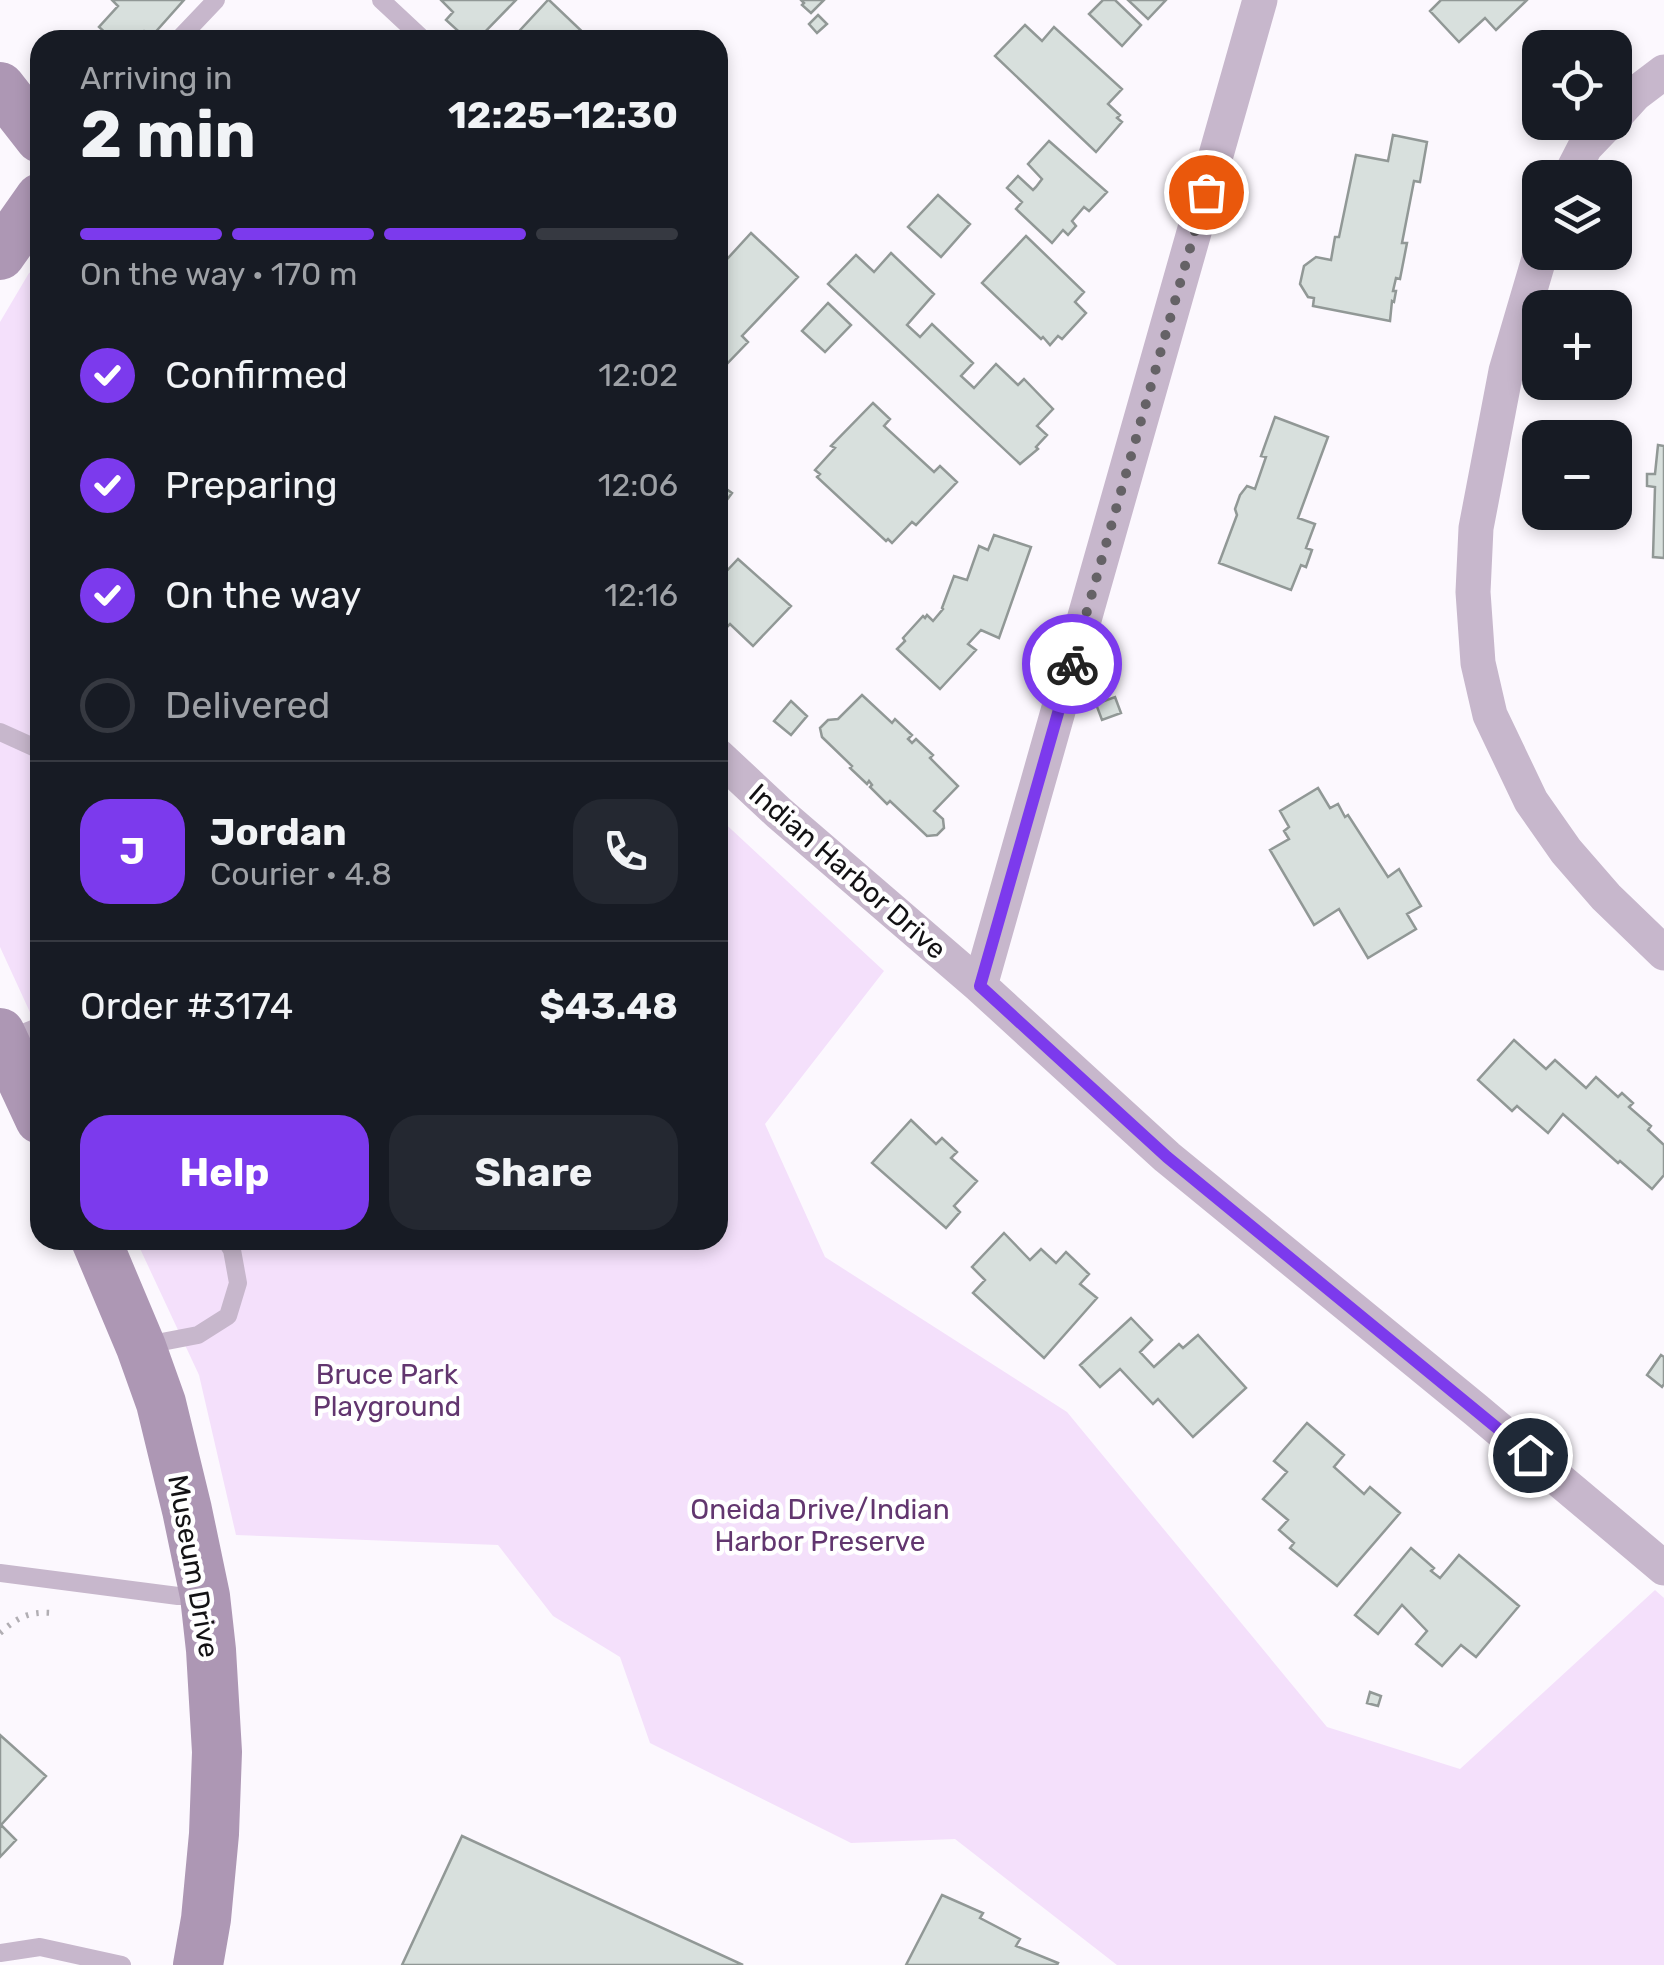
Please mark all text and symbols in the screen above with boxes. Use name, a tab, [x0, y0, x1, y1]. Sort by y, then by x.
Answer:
map controls	[1522, 30, 1632, 530]
button: locate	[1522, 30, 1632, 140]
text: Arriving in	[80, 59, 232, 97]
text: 12:25–12:30	[448, 92, 678, 138]
text: 2 min	[80, 96, 256, 173]
pin	[1164, 150, 1249, 235]
button: layers	[1522, 160, 1632, 270]
icon: bag	[1179, 165, 1234, 220]
text: On the way · 170 m	[80, 255, 358, 293]
button: +	[1522, 290, 1632, 400]
icon: check	[80, 348, 135, 403]
text: Confirmed	[165, 352, 348, 398]
text: 12:02	[598, 356, 678, 394]
button: −	[1522, 420, 1632, 530]
icon: check	[80, 458, 135, 513]
text: Preparing	[165, 462, 338, 508]
text: 12:06	[598, 466, 678, 504]
icon: check	[80, 568, 135, 623]
text: On the way	[165, 572, 361, 618]
text: 12:16	[604, 576, 678, 614]
courier	[1022, 614, 1122, 714]
icon: bike	[1045, 637, 1100, 692]
text: Delivered	[165, 682, 330, 728]
street label: Indian Harbor Drive	[742, 777, 953, 966]
button: phone	[573, 799, 678, 904]
text: Jordan	[210, 809, 347, 855]
text: J	[120, 828, 145, 874]
text: Courier · 4.8	[210, 855, 392, 893]
text: Order #3174	[80, 983, 293, 1029]
text: $43.48	[539, 983, 678, 1029]
button: Help	[80, 1115, 369, 1230]
button: Share	[389, 1115, 678, 1230]
park label: Bruce Park Playground	[313, 1358, 461, 1423]
pin	[1488, 1413, 1573, 1498]
icon: home	[1503, 1428, 1558, 1483]
street label: Museum Drive	[161, 1472, 226, 1660]
park label: Oneida Drive/Indian Harbor Preserve	[690, 1493, 950, 1558]

